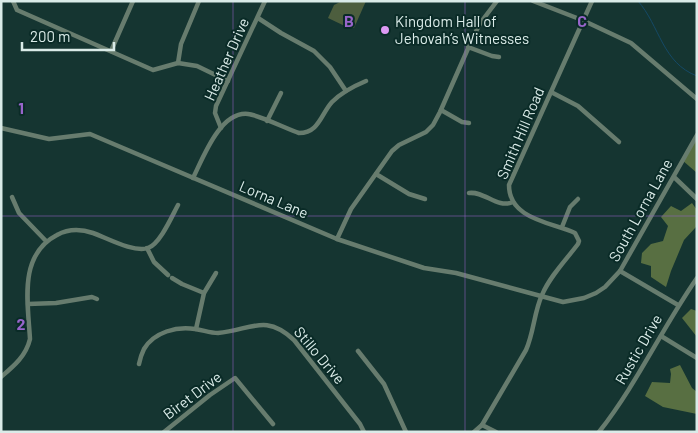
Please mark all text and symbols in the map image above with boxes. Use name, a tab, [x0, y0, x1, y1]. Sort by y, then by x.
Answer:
text: B	[344, 11, 354, 30]
text: C	[577, 11, 587, 30]
place label: Kingdom Hall of Jehovah’s Witnesses	[395, 12, 529, 47]
street label: Heather Drive	[200, 15, 252, 103]
scale bar	[22, 20, 115, 52]
marker: Kingdom Hall of Jehovah’s Witnesses	[379, 24, 391, 36]
text: 200 m	[30, 27, 70, 45]
street label: Smith Hill Road	[493, 84, 547, 182]
text: 1	[18, 98, 24, 117]
street label: South Lorna Lane	[604, 156, 676, 264]
street label: Lorna Lane	[237, 176, 311, 222]
street label: Rustic Drive	[611, 311, 665, 387]
text: 2	[17, 314, 26, 333]
street label: Stillo Drive	[291, 323, 349, 387]
street label: Biret Drive	[159, 367, 225, 423]

